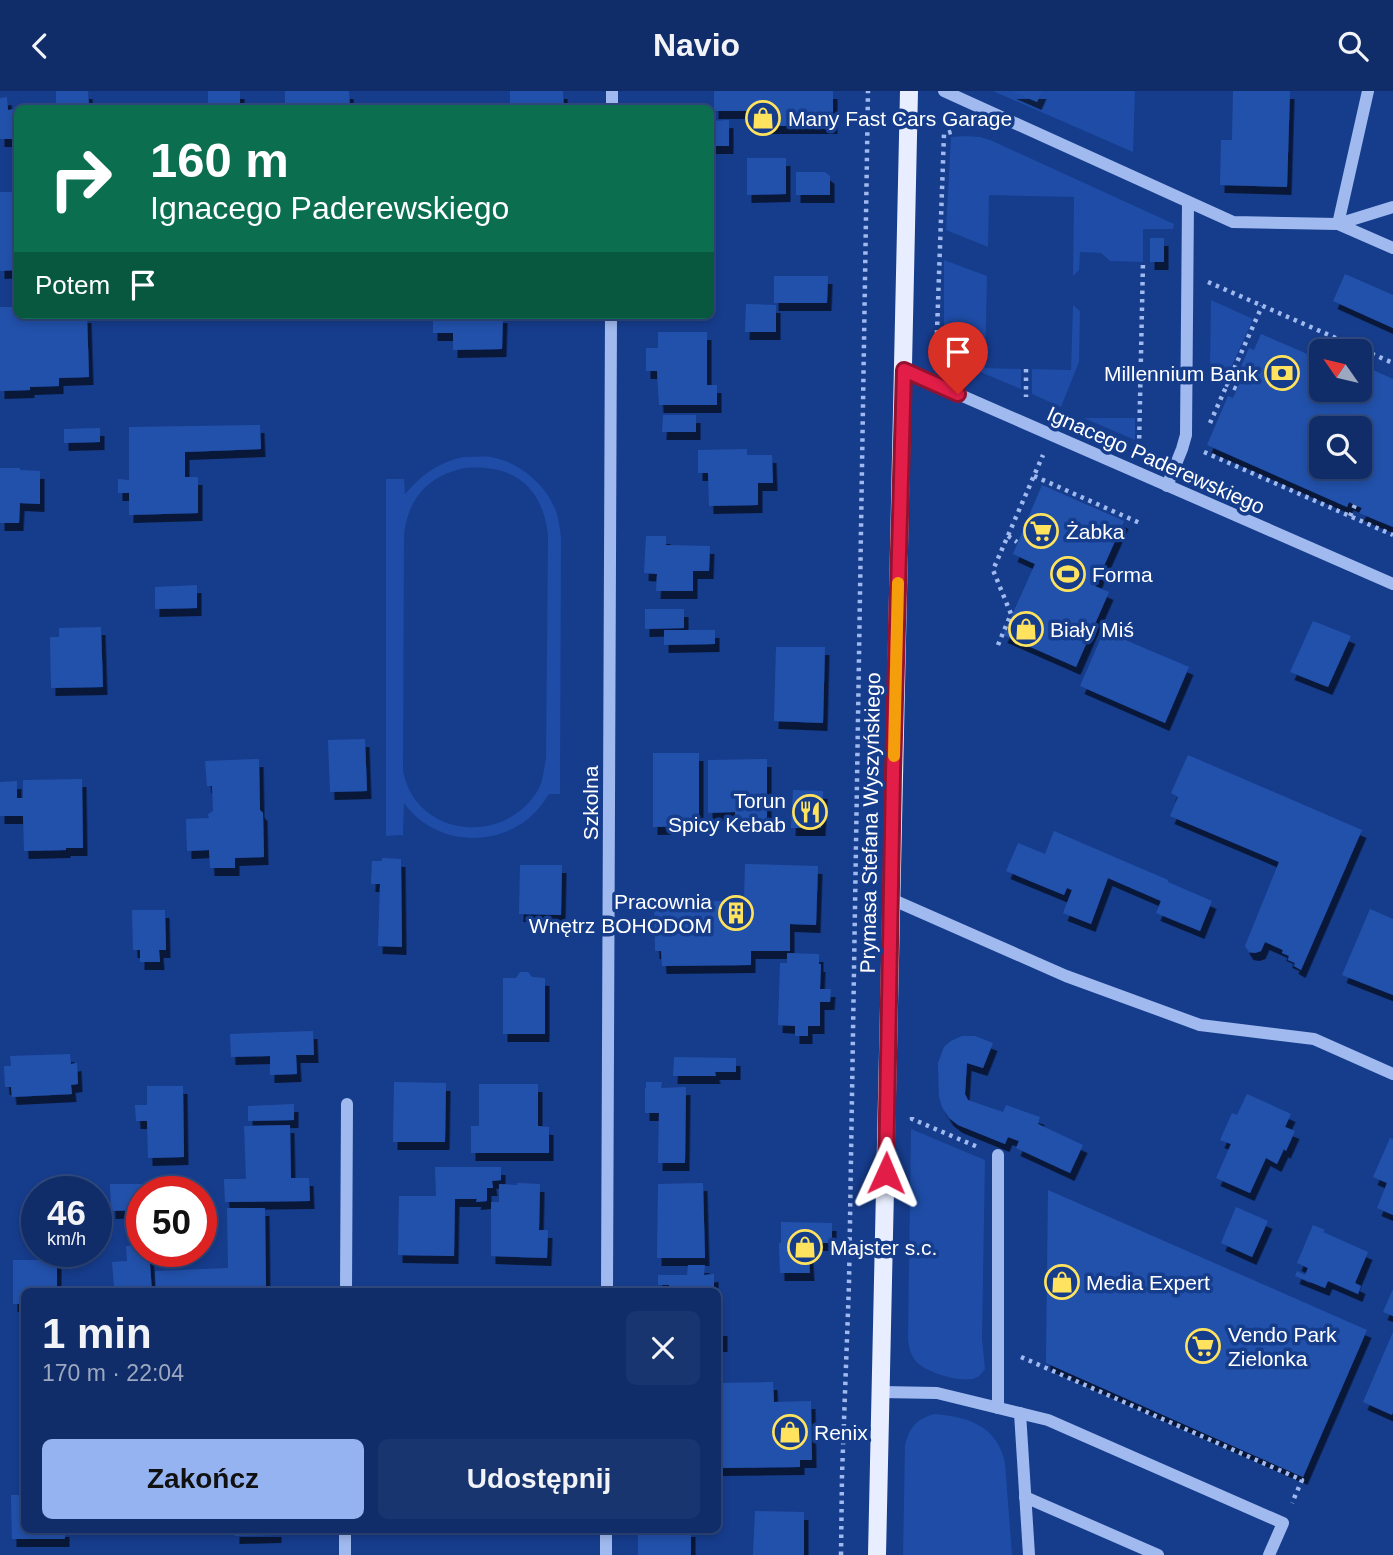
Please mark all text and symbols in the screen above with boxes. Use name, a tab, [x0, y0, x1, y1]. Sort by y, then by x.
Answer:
icon: back	[21, 27, 59, 65]
text: Navio	[653, 27, 740, 63]
icon: search	[1334, 27, 1372, 65]
shop icon: Many Fast Cars Garage	[744, 99, 782, 137]
place label: Many Fast Cars Garage	[788, 107, 1012, 130]
icon: right	[35, 133, 126, 224]
text: 160 m	[150, 133, 289, 187]
text: Ignacego Paderewskiego	[150, 190, 509, 226]
icon: arrive	[124, 266, 162, 304]
text: Potem	[35, 270, 110, 300]
pin	[928, 322, 988, 394]
icon: arrive	[939, 333, 977, 371]
north arrow	[1309, 339, 1372, 403]
map controls	[1309, 339, 1372, 479]
bank icon: Millennium Bank	[1263, 354, 1301, 392]
place label: Millennium Bank	[1104, 362, 1258, 385]
street label: Ignacego Paderewskiego	[1044, 402, 1268, 518]
button: search	[1309, 416, 1372, 479]
supermarket icon: Żabka	[1022, 512, 1060, 550]
place label: Żabka	[1066, 520, 1125, 543]
sports icon: Forma	[1049, 555, 1087, 593]
place label: Forma	[1092, 563, 1153, 586]
shop icon: Biały Miś	[1007, 610, 1045, 648]
place label: Biały Miś	[1050, 618, 1134, 641]
street label: Prymasa Stefana Wyszyńskiego	[856, 672, 884, 974]
street label: Szkolna	[579, 765, 602, 840]
place label: Torun Spicy Kebab	[668, 789, 786, 836]
restaurant icon: Torun Spicy Kebab	[791, 793, 829, 831]
place label: Pracownia Wnętrz BOHODOM	[529, 890, 712, 937]
building icon: Pracownia Wnętrz BOHODOM	[717, 894, 755, 932]
position arrow	[849, 1136, 923, 1210]
speed limit sign: 50	[126, 1176, 217, 1267]
text: 46	[47, 1193, 86, 1232]
shop icon: Majster s.c.	[786, 1228, 824, 1266]
text: km/h	[47, 1229, 86, 1249]
place label: Majster s.c.	[830, 1236, 937, 1259]
shop icon: Media Expert	[1043, 1263, 1081, 1301]
place label: Media Expert	[1086, 1271, 1210, 1294]
text: 1 min	[42, 1310, 152, 1357]
button: close	[626, 1311, 700, 1385]
place label: Vendo Park Zielonka	[1228, 1323, 1337, 1370]
supermarket icon: Vendo Park Zielonka	[1184, 1327, 1222, 1365]
text: 170 m · 22:04	[42, 1360, 184, 1386]
shop icon: Renix	[771, 1413, 809, 1451]
place label: Renix	[814, 1421, 868, 1444]
button: Zakończ	[42, 1439, 364, 1519]
button: Udostępnij	[378, 1439, 700, 1519]

